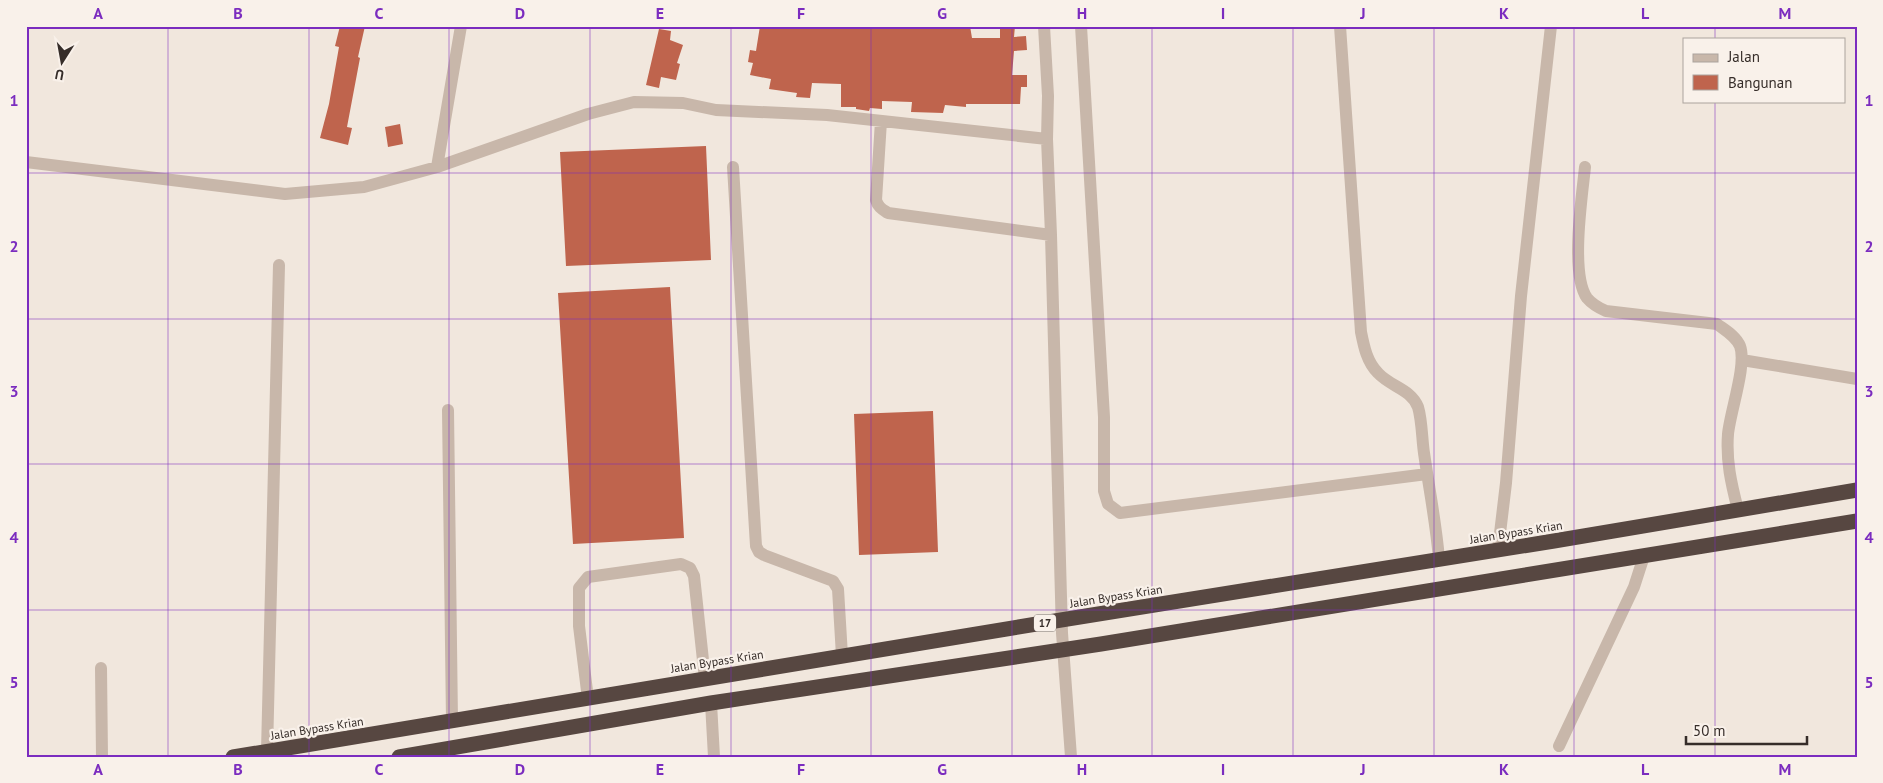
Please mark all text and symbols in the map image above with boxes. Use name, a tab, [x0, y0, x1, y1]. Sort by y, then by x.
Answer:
text: A	[93, 3, 103, 23]
text: B	[233, 3, 243, 23]
text: C	[375, 3, 384, 23]
text: D	[515, 3, 525, 23]
text: E	[656, 3, 664, 23]
text: F	[797, 3, 805, 23]
text: G	[937, 3, 947, 23]
text: H	[1077, 3, 1087, 23]
text: I	[1221, 3, 1225, 23]
text: J	[1359, 3, 1366, 23]
text: K	[1499, 3, 1509, 23]
text: L	[1641, 3, 1650, 23]
text: M	[1779, 3, 1791, 23]
north arrow	[38, 38, 88, 88]
legend	[1683, 38, 1846, 102]
text: Jalan	[1727, 47, 1760, 66]
text: U	[53, 65, 66, 84]
text: Bangunan	[1728, 73, 1792, 92]
text: 1	[9, 90, 19, 110]
text: 1	[1864, 90, 1874, 110]
text: 2	[9, 236, 19, 256]
text: 2	[1864, 236, 1874, 256]
text: 3	[9, 381, 19, 401]
text: 3	[1864, 381, 1874, 401]
street label: Jalan Bypass Krian	[1468, 517, 1564, 547]
text: 4	[9, 527, 19, 547]
text: 4	[1864, 527, 1874, 547]
street label: Jalan Bypass Krian	[1068, 581, 1164, 611]
road number: 17	[1034, 614, 1056, 632]
street label: Jalan Bypass Krian	[669, 646, 765, 676]
text: 5	[9, 672, 19, 692]
text: 5	[1864, 672, 1874, 692]
street label: Jalan Bypass Krian	[269, 713, 365, 743]
scale bar	[1686, 713, 1807, 745]
text: 50 m	[1693, 721, 1726, 740]
text: A	[93, 759, 103, 779]
text: B	[233, 759, 243, 779]
text: C	[375, 759, 384, 779]
text: D	[515, 759, 525, 779]
text: E	[656, 759, 664, 779]
text: F	[797, 759, 805, 779]
text: G	[937, 759, 947, 779]
text: H	[1077, 759, 1087, 779]
text: I	[1221, 759, 1225, 779]
text: J	[1359, 759, 1366, 779]
text: K	[1499, 759, 1509, 779]
text: L	[1641, 759, 1650, 779]
text: M	[1779, 759, 1791, 779]

